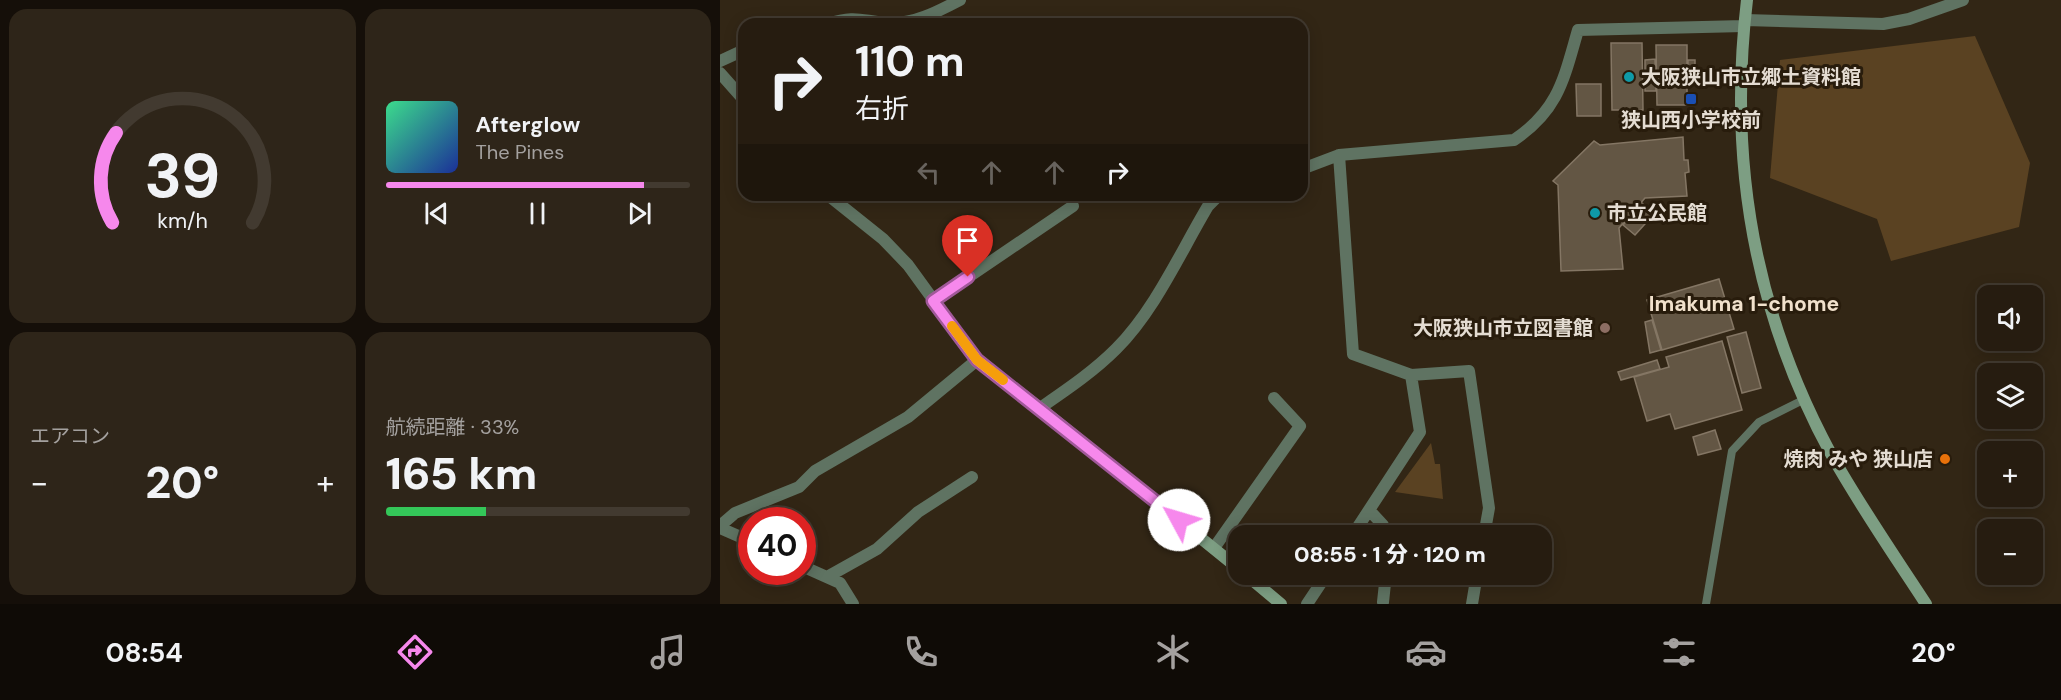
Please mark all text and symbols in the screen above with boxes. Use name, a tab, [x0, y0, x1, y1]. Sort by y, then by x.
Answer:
text: 110 m	[855, 34, 965, 89]
icon: right	[756, 42, 834, 120]
place label: 大阪狭山市立郷土資料館	[1641, 64, 1861, 90]
marker: 大阪狭山市立郷土資料館	[1622, 70, 1636, 84]
text: 右折	[855, 91, 909, 126]
marker: 狭山西小学校前	[1684, 92, 1698, 106]
place label: 狭山西小学校前	[1621, 107, 1761, 133]
text: Afterglow	[476, 110, 580, 139]
text: 39	[144, 135, 220, 216]
text: The Pines	[476, 139, 564, 165]
icon: left	[912, 156, 945, 189]
icon: ahead	[975, 156, 1008, 189]
icon: ahead	[1038, 156, 1071, 189]
icon: right	[1101, 156, 1134, 189]
icon: previous	[420, 197, 453, 230]
icon: pause	[521, 197, 554, 230]
icon: next	[623, 197, 656, 230]
place label: 市立公民館	[1607, 200, 1707, 226]
marker: 市立公民館	[1588, 206, 1602, 220]
text: km/h	[157, 207, 208, 235]
pin	[942, 215, 993, 277]
icon: arrive	[951, 224, 984, 257]
map controls	[1977, 285, 2043, 585]
button: sound	[1977, 285, 2043, 351]
district label: Imakuma 1-chome	[1649, 290, 1839, 318]
place label: 大阪狭山市立図書館	[1413, 315, 1593, 341]
marker: 大阪狭山市立図書館	[1598, 321, 1612, 335]
button: layers	[1977, 363, 2043, 429]
text: 航続距離 · 33%	[386, 414, 519, 440]
text: エアコン	[30, 423, 110, 449]
button: +	[1977, 441, 2043, 507]
text: 165 km	[386, 444, 537, 503]
place label: 焼肉 みや 狭山店	[1784, 446, 1933, 472]
marker: 焼肉 みや 狭山店	[1938, 452, 1952, 466]
text: 20°	[145, 453, 219, 512]
text: −	[30, 461, 48, 504]
text: +	[316, 461, 334, 504]
position arrow	[1147, 488, 1211, 552]
speed limit sign: 40	[738, 507, 816, 585]
button: −	[1977, 519, 2043, 585]
text: 08:55 · 1 分 · 120 m	[1294, 540, 1486, 569]
icon: directions	[394, 631, 436, 673]
icon: music	[647, 631, 689, 673]
icon: phone	[900, 631, 942, 673]
icon: climate	[1152, 631, 1194, 673]
icon: car	[1405, 631, 1447, 673]
icon: filters	[1658, 631, 1700, 673]
text: 08:54	[105, 635, 183, 670]
text: 20°	[1911, 635, 1956, 670]

